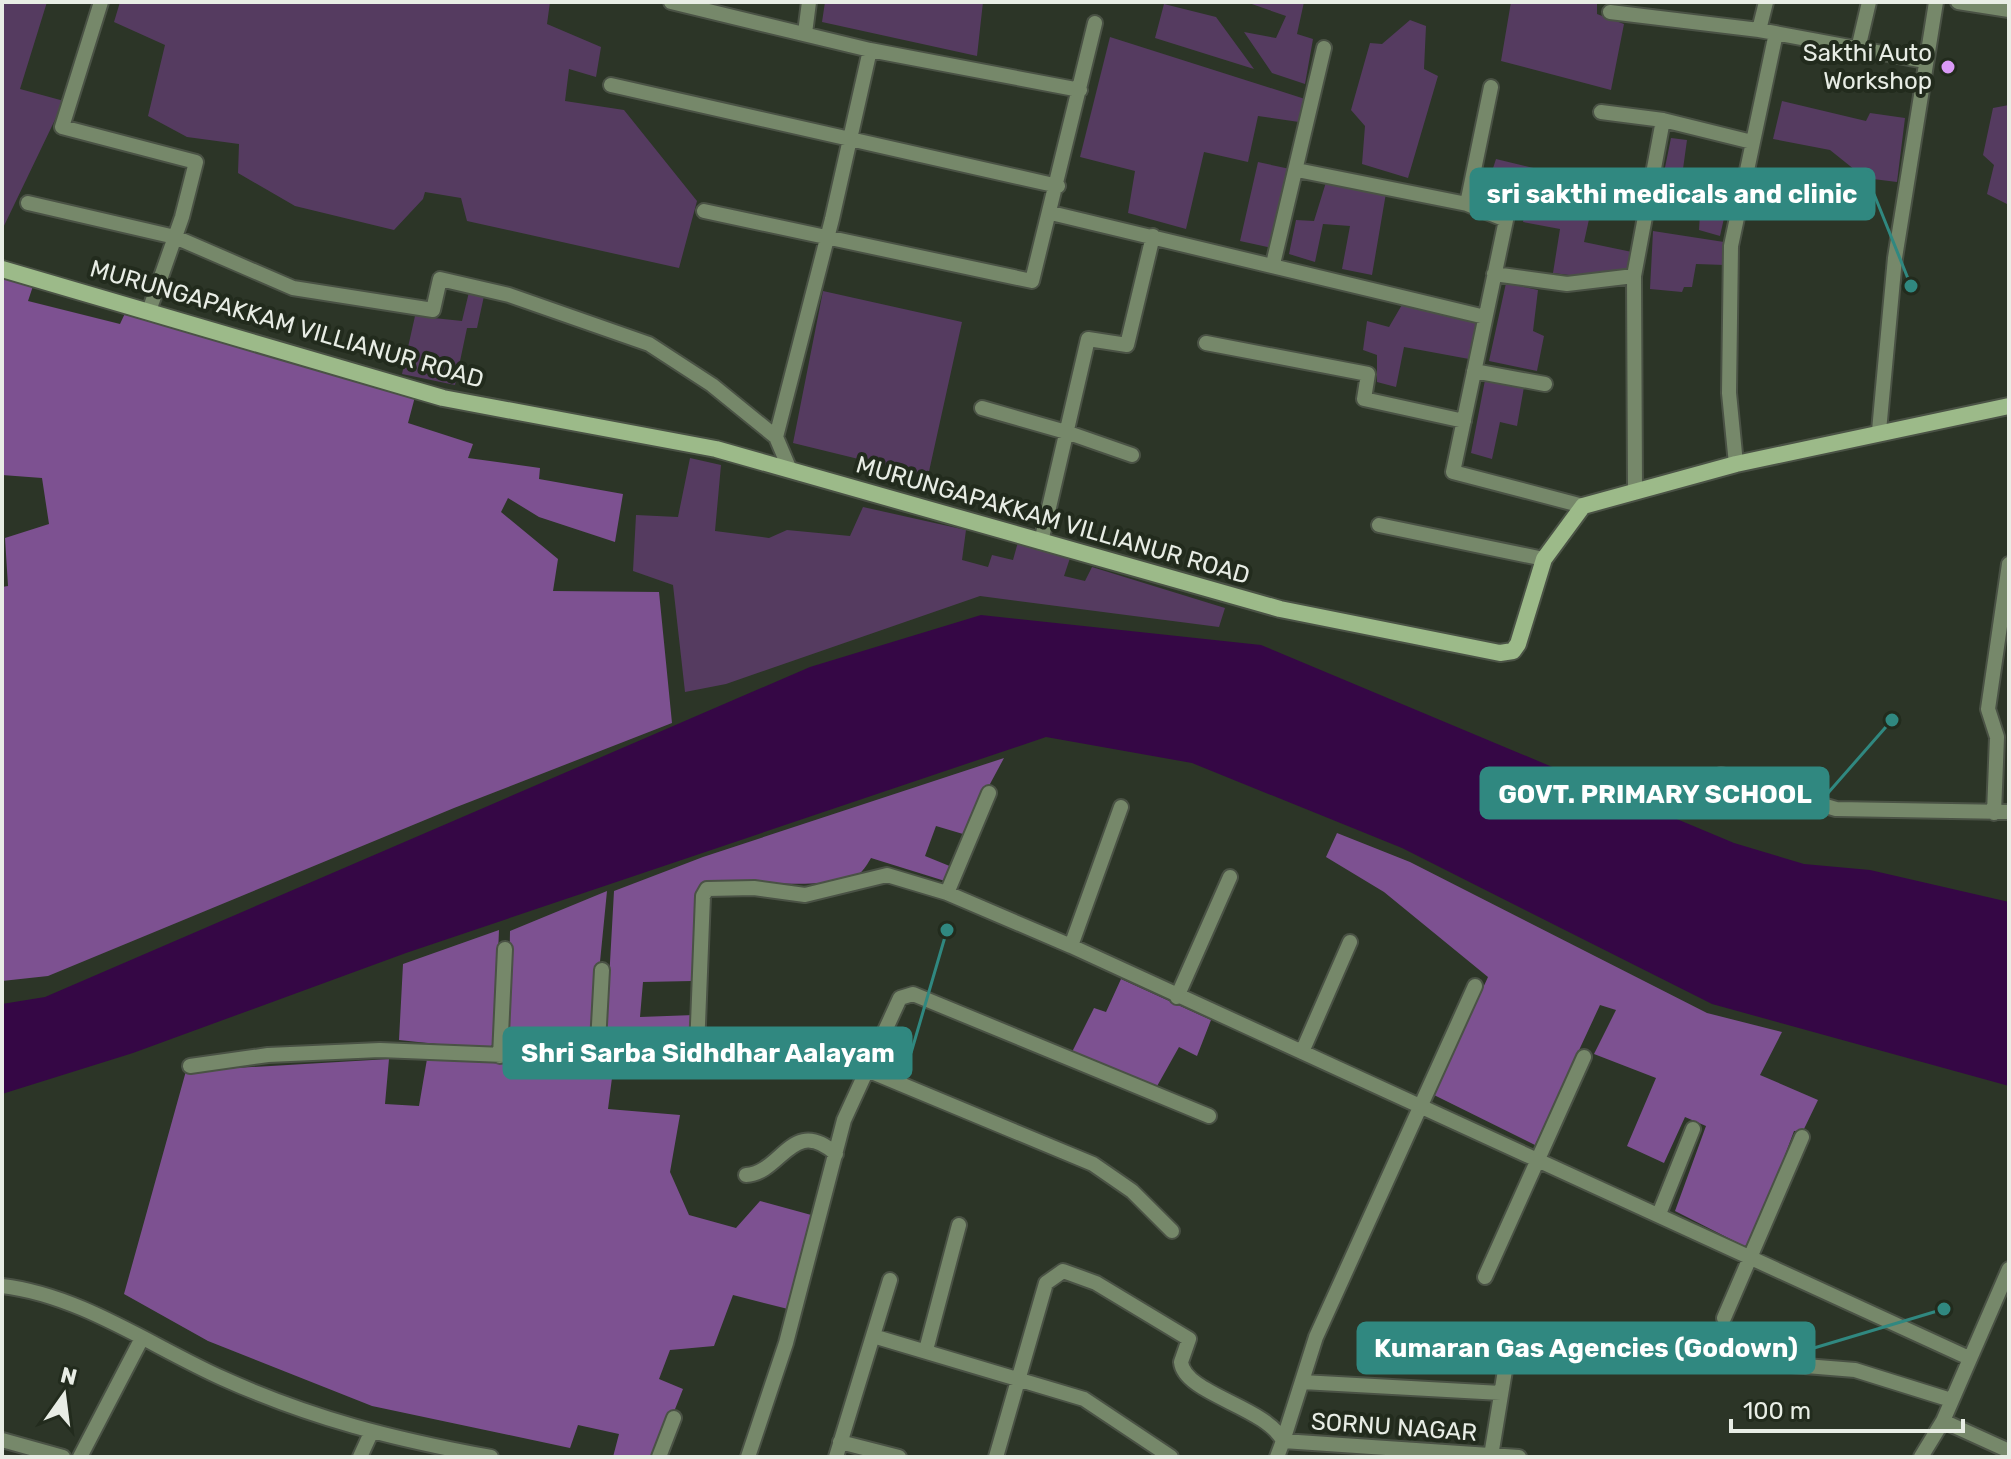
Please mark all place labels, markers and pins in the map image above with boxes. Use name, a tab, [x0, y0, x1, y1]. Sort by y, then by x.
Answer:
place label: Sakthi Auto Workshop	[1803, 39, 1932, 95]
marker: Sakthi Auto Workshop	[1939, 58, 1957, 76]
callout: sri sakthi medicals and clinic	[1471, 169, 1874, 219]
callout: GOVT. PRIMARY SCHOOL	[1481, 768, 1828, 818]
callout: Shri Sarba Sidhdhar Aalayam	[504, 1028, 911, 1078]
callout: Kumaran Gas Agencies (Godown)	[1358, 1323, 1814, 1373]

